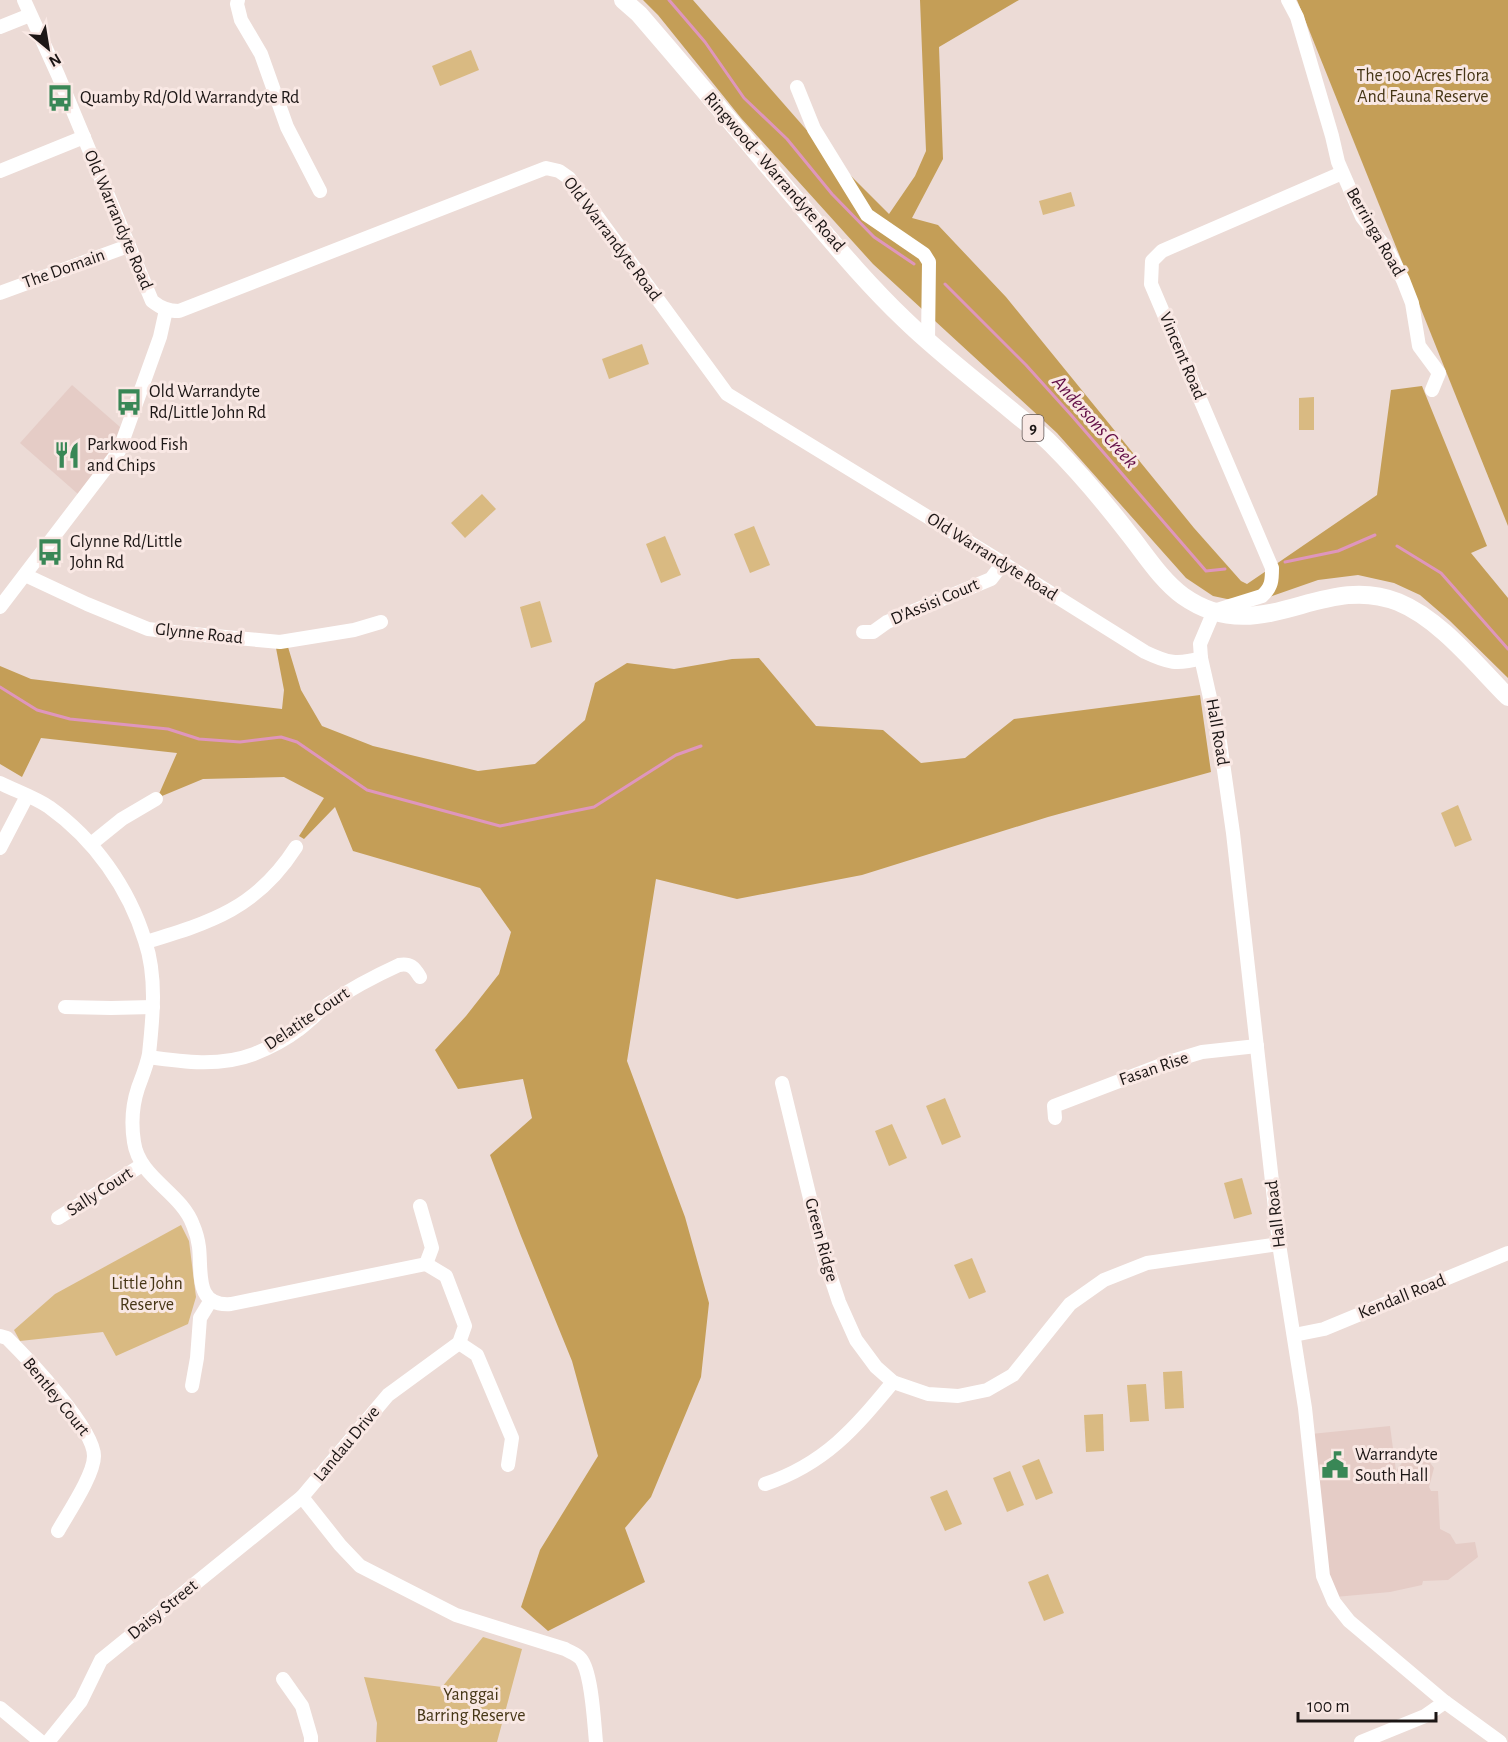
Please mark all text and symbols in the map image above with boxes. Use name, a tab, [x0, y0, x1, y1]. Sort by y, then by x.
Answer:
north arrow	[18, 18, 78, 78]
text: N	[46, 50, 64, 70]
park label: The 100 Acres Flora And Fauna Reserve	[1357, 67, 1489, 106]
bus stop icon: Quamby Rd/Old Warrandyte Rd	[45, 83, 75, 113]
place label: Quamby Rd/Old Warrandyte Rd	[80, 89, 299, 107]
street label: Ringwood - Warrandyte Road	[700, 89, 848, 255]
street label: Old Warrandyte Road	[80, 148, 156, 292]
street label: Old Warrandyte Road	[560, 174, 664, 304]
street label: Berringa Road	[1343, 185, 1407, 279]
street label: The Domain	[21, 246, 107, 292]
street label: Vincent Road	[1156, 310, 1208, 402]
water label: Andersons Creek	[1048, 371, 1142, 472]
place label: Old Warrandyte Rd/Little John Rd	[149, 383, 266, 422]
bus stop icon: Old Warrandyte Rd/Little John Rd	[114, 387, 144, 417]
road number: 9	[1022, 415, 1044, 441]
place label: Parkwood Fish and Chips	[87, 436, 188, 475]
restaurant icon: Parkwood Fish and Chips	[52, 440, 82, 470]
street label: Old Warrandyte Road	[924, 510, 1060, 604]
place label: Glynne Rd/Little John Rd	[70, 533, 182, 572]
bus stop icon: Glynne Rd/Little John Rd	[35, 537, 65, 567]
street label: D'Assisi Court	[888, 575, 982, 629]
street label: Glynne Road	[154, 620, 244, 648]
street label: Hall Road	[1202, 697, 1232, 767]
street label: Delatite Court	[261, 984, 353, 1054]
street label: Fasan Rise	[1117, 1049, 1191, 1089]
street label: Sally Court	[64, 1164, 136, 1220]
street label: Hall Road	[1263, 1179, 1289, 1249]
street label: Green Ridge	[801, 1196, 841, 1284]
street label: Kendall Road	[1356, 1271, 1448, 1323]
park label: Little John Reserve	[111, 1275, 183, 1314]
street label: Bentley Court	[19, 1355, 93, 1440]
street label: Landau Drive	[310, 1403, 384, 1485]
place label: Warrandyte South Hall	[1355, 1446, 1438, 1485]
public building icon: Warrandyte South Hall	[1320, 1450, 1350, 1480]
street label: Daisy Street	[125, 1576, 201, 1643]
scale bar	[1298, 1685, 1436, 1723]
park label: Yanggai Barring Reserve	[416, 1686, 526, 1725]
text: 100 m	[1307, 1698, 1350, 1716]

